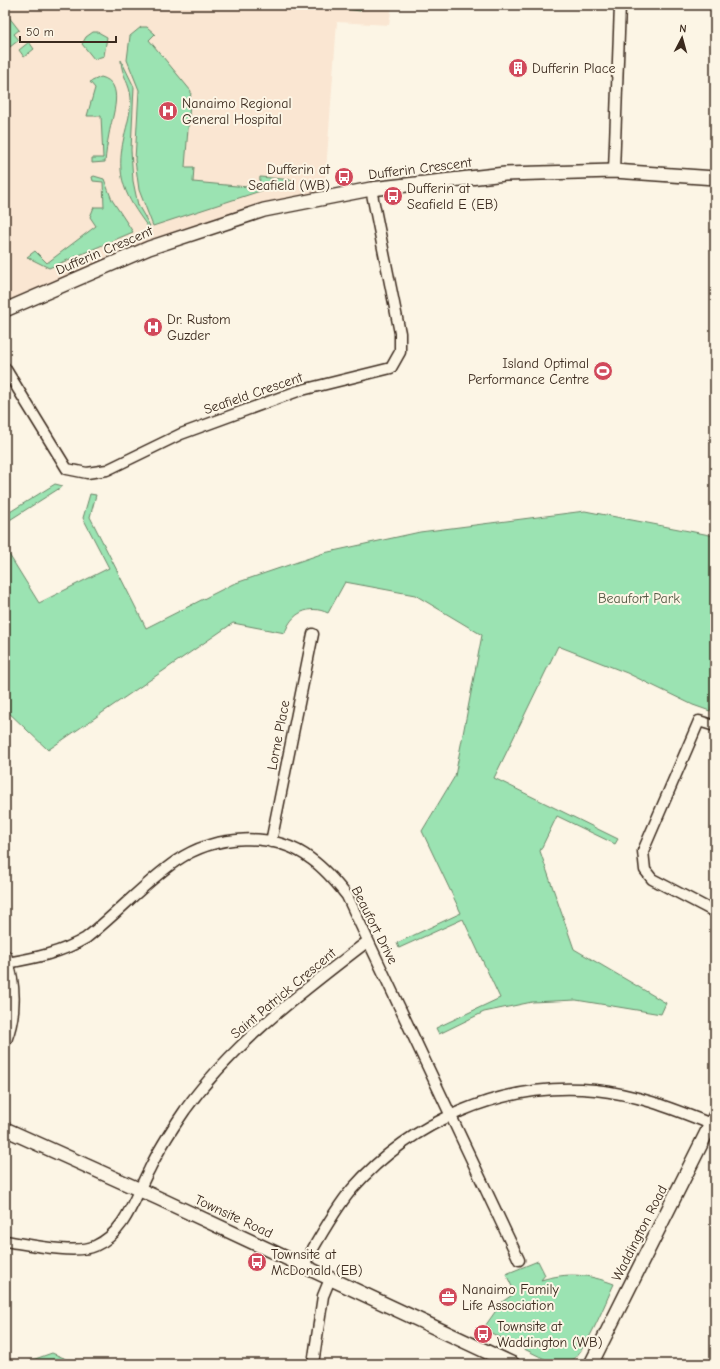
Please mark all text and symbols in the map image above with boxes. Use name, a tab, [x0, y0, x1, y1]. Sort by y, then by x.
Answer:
scale bar	[20, 18, 116, 44]
north arrow	[662, 18, 702, 58]
text: N	[679, 22, 687, 35]
text: 50 m	[26, 25, 54, 39]
building icon: Dufferin Place	[507, 57, 529, 79]
place label: Dufferin Place	[532, 60, 616, 77]
place label: Nanaimo Regional General Hospital	[182, 95, 291, 128]
hospital icon: Nanaimo Regional General Hospital	[157, 100, 179, 122]
street label: Dufferin Crescent	[367, 154, 474, 183]
place label: Dufferin at Seafield (WB)	[248, 161, 331, 194]
bus stop icon: Dufferin at Seafield (WB)	[333, 166, 355, 188]
place label: Dufferin at Seafield E (EB)	[407, 180, 498, 213]
bus stop icon: Dufferin at Seafield E (EB)	[382, 185, 404, 207]
street label: Dufferin Crescent	[53, 222, 156, 279]
place label: Dr. Rustom Guzder	[167, 311, 231, 344]
hospital icon: Dr. Rustom Guzder	[142, 316, 164, 338]
place label: Island Optimal Performance Centre	[468, 355, 589, 388]
sports icon: Island Optimal Performance Centre	[592, 360, 614, 382]
street label: Seafield Crescent	[202, 368, 306, 418]
park label: Beaufort Park	[598, 590, 680, 607]
street label: Lorne Place	[263, 699, 294, 772]
street label: Beaufort Drive	[348, 883, 402, 967]
street label: Saint Patrick Crescent	[227, 944, 340, 1042]
street label: Waddington Road	[608, 1182, 671, 1284]
street label: Townsite Road	[192, 1191, 275, 1242]
place label: Townsite at McDonald (EB)	[271, 1246, 363, 1279]
bus stop icon: Townsite at McDonald (EB)	[246, 1251, 268, 1273]
place label: Nanaimo Family Life Association	[462, 1281, 560, 1314]
office icon: Nanaimo Family Life Association	[437, 1286, 459, 1308]
place label: Townsite at Waddington (WB)	[497, 1318, 603, 1351]
bus stop icon: Townsite at Waddington (WB)	[472, 1323, 494, 1345]

